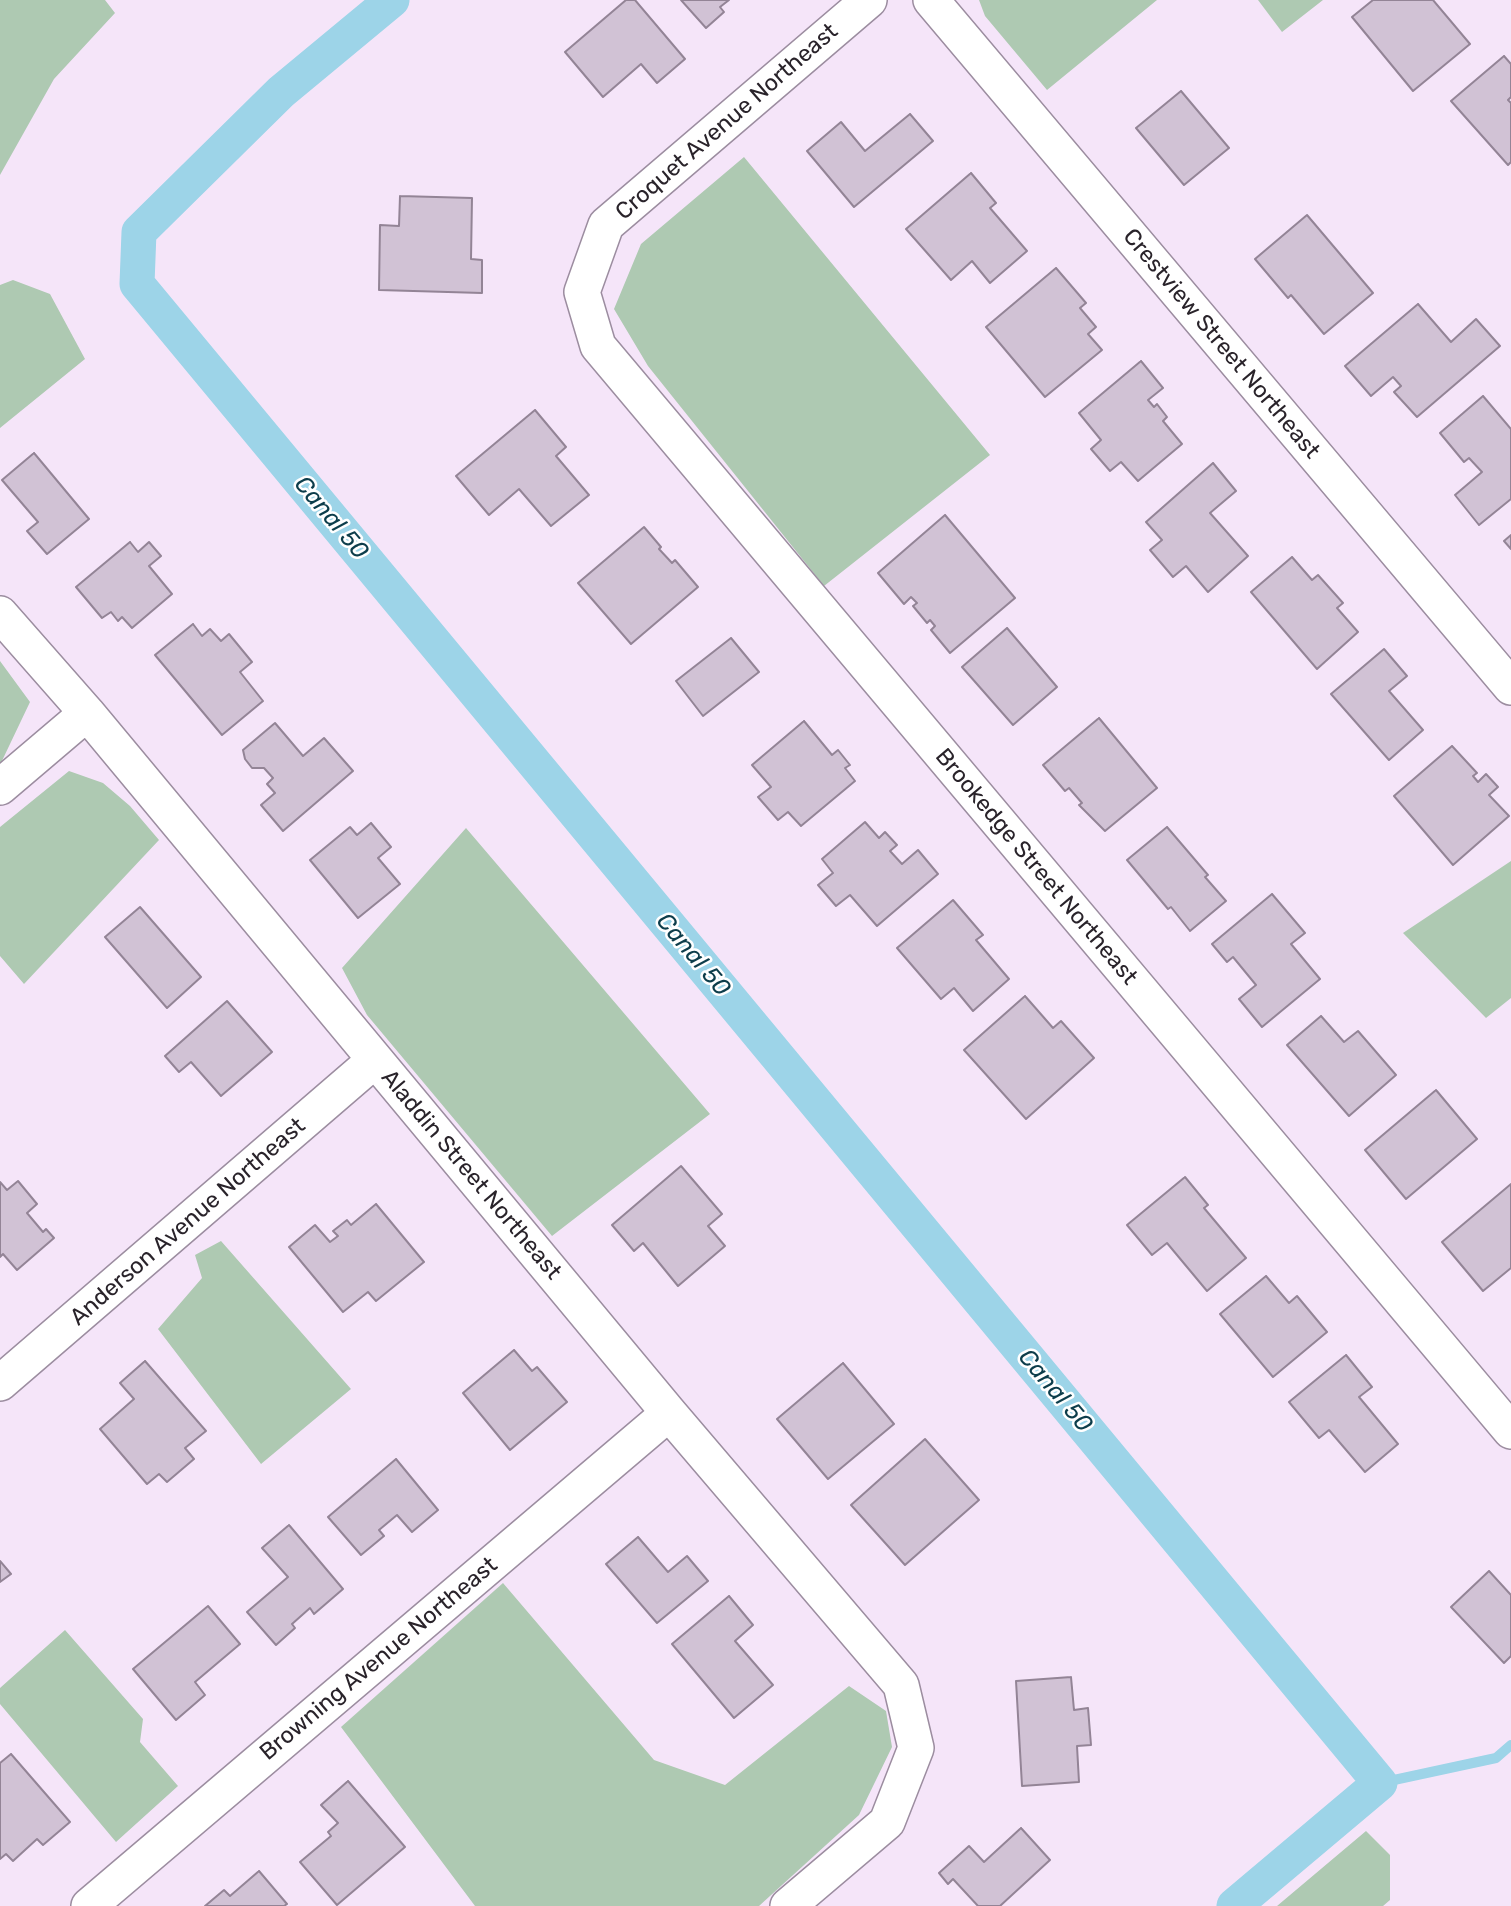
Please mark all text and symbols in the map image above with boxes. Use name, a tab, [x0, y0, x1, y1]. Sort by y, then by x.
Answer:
street label: Croquet Avenue Northeast	[610, 18, 844, 226]
street label: Crestview Street Northeast	[1117, 223, 1325, 465]
water label: Canal 50	[288, 470, 374, 566]
street label: Brookedge Street Northeast	[929, 743, 1143, 991]
water label: Canal 50	[650, 907, 736, 1003]
street label: Aladdin Street Northeast	[375, 1064, 567, 1286]
street label: Anderson Avenue Northeast	[65, 1112, 311, 1332]
water label: Canal 50	[1012, 1343, 1098, 1439]
street label: Browning Avenue Northeast	[255, 1552, 503, 1766]

